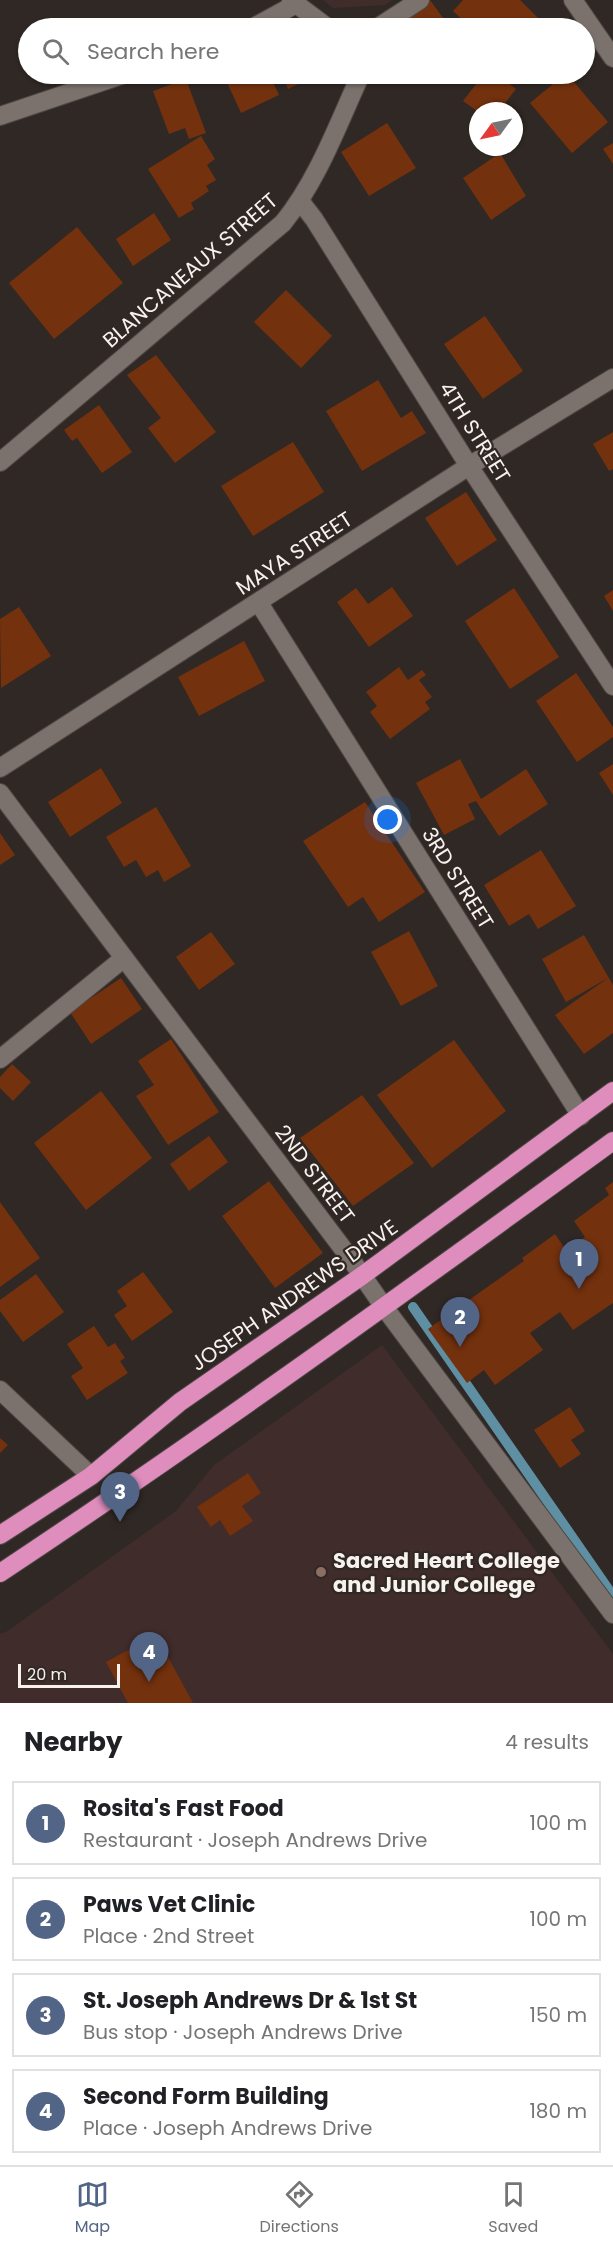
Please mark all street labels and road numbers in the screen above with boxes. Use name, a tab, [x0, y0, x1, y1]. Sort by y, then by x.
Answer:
street label: BLANCANEAUX STREET	[96, 186, 284, 354]
street label: 4TH STREET	[432, 376, 518, 488]
street label: MAYA STREET	[230, 504, 358, 602]
street label: 3RD STREET	[415, 822, 501, 934]
street label: 2ND STREET	[268, 1119, 362, 1229]
street label: JOSEPH ANDREWS DRIVE	[185, 1212, 403, 1378]

